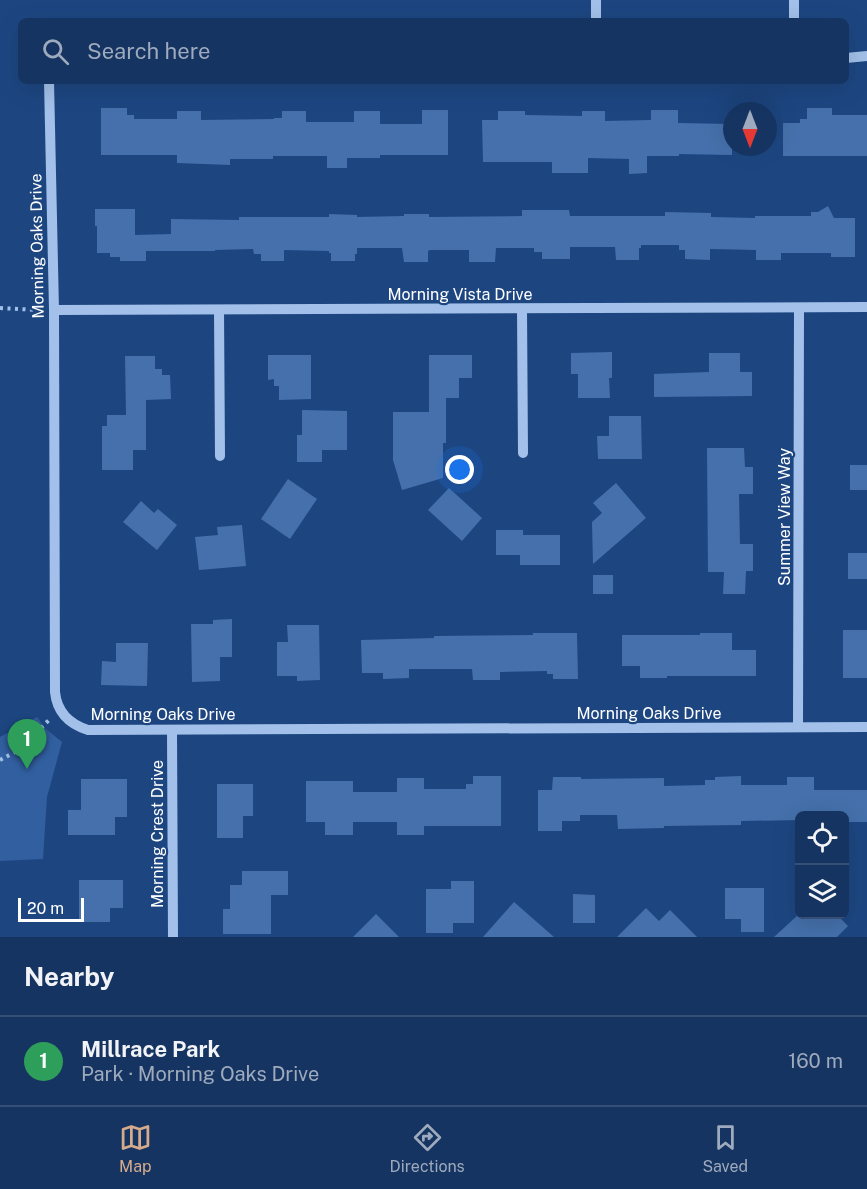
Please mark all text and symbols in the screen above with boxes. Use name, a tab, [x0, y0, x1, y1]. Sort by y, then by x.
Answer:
search box	[18, 18, 849, 84]
icon: search	[39, 35, 72, 68]
text: Search here	[87, 38, 211, 64]
north arrow	[723, 102, 777, 156]
street label: Morning Oaks Drive	[26, 173, 48, 319]
street label: Morning Vista Drive	[387, 285, 533, 304]
street label: Summer View Way	[775, 448, 794, 586]
your location	[445, 455, 474, 484]
street label: Morning Oaks Drive	[576, 704, 722, 723]
street label: Morning Oaks Drive	[90, 705, 236, 724]
pin: 1	[8, 720, 46, 769]
street label: Morning Crest Drive	[148, 760, 167, 908]
map controls	[795, 811, 849, 919]
button: locate	[795, 811, 849, 865]
button: layers	[795, 865, 849, 919]
scale bar	[18, 895, 84, 922]
text: 20 m	[27, 899, 64, 918]
text: Nearby	[24, 961, 114, 992]
text: Millrace Park	[81, 1036, 220, 1062]
text: 1	[39, 1049, 48, 1073]
text: 160 m	[788, 1049, 843, 1073]
text: Park · Morning Oaks Drive	[81, 1062, 319, 1086]
tab: Map	[119, 1121, 152, 1176]
tab: Directions	[390, 1121, 465, 1176]
tab: Saved	[702, 1121, 748, 1176]

